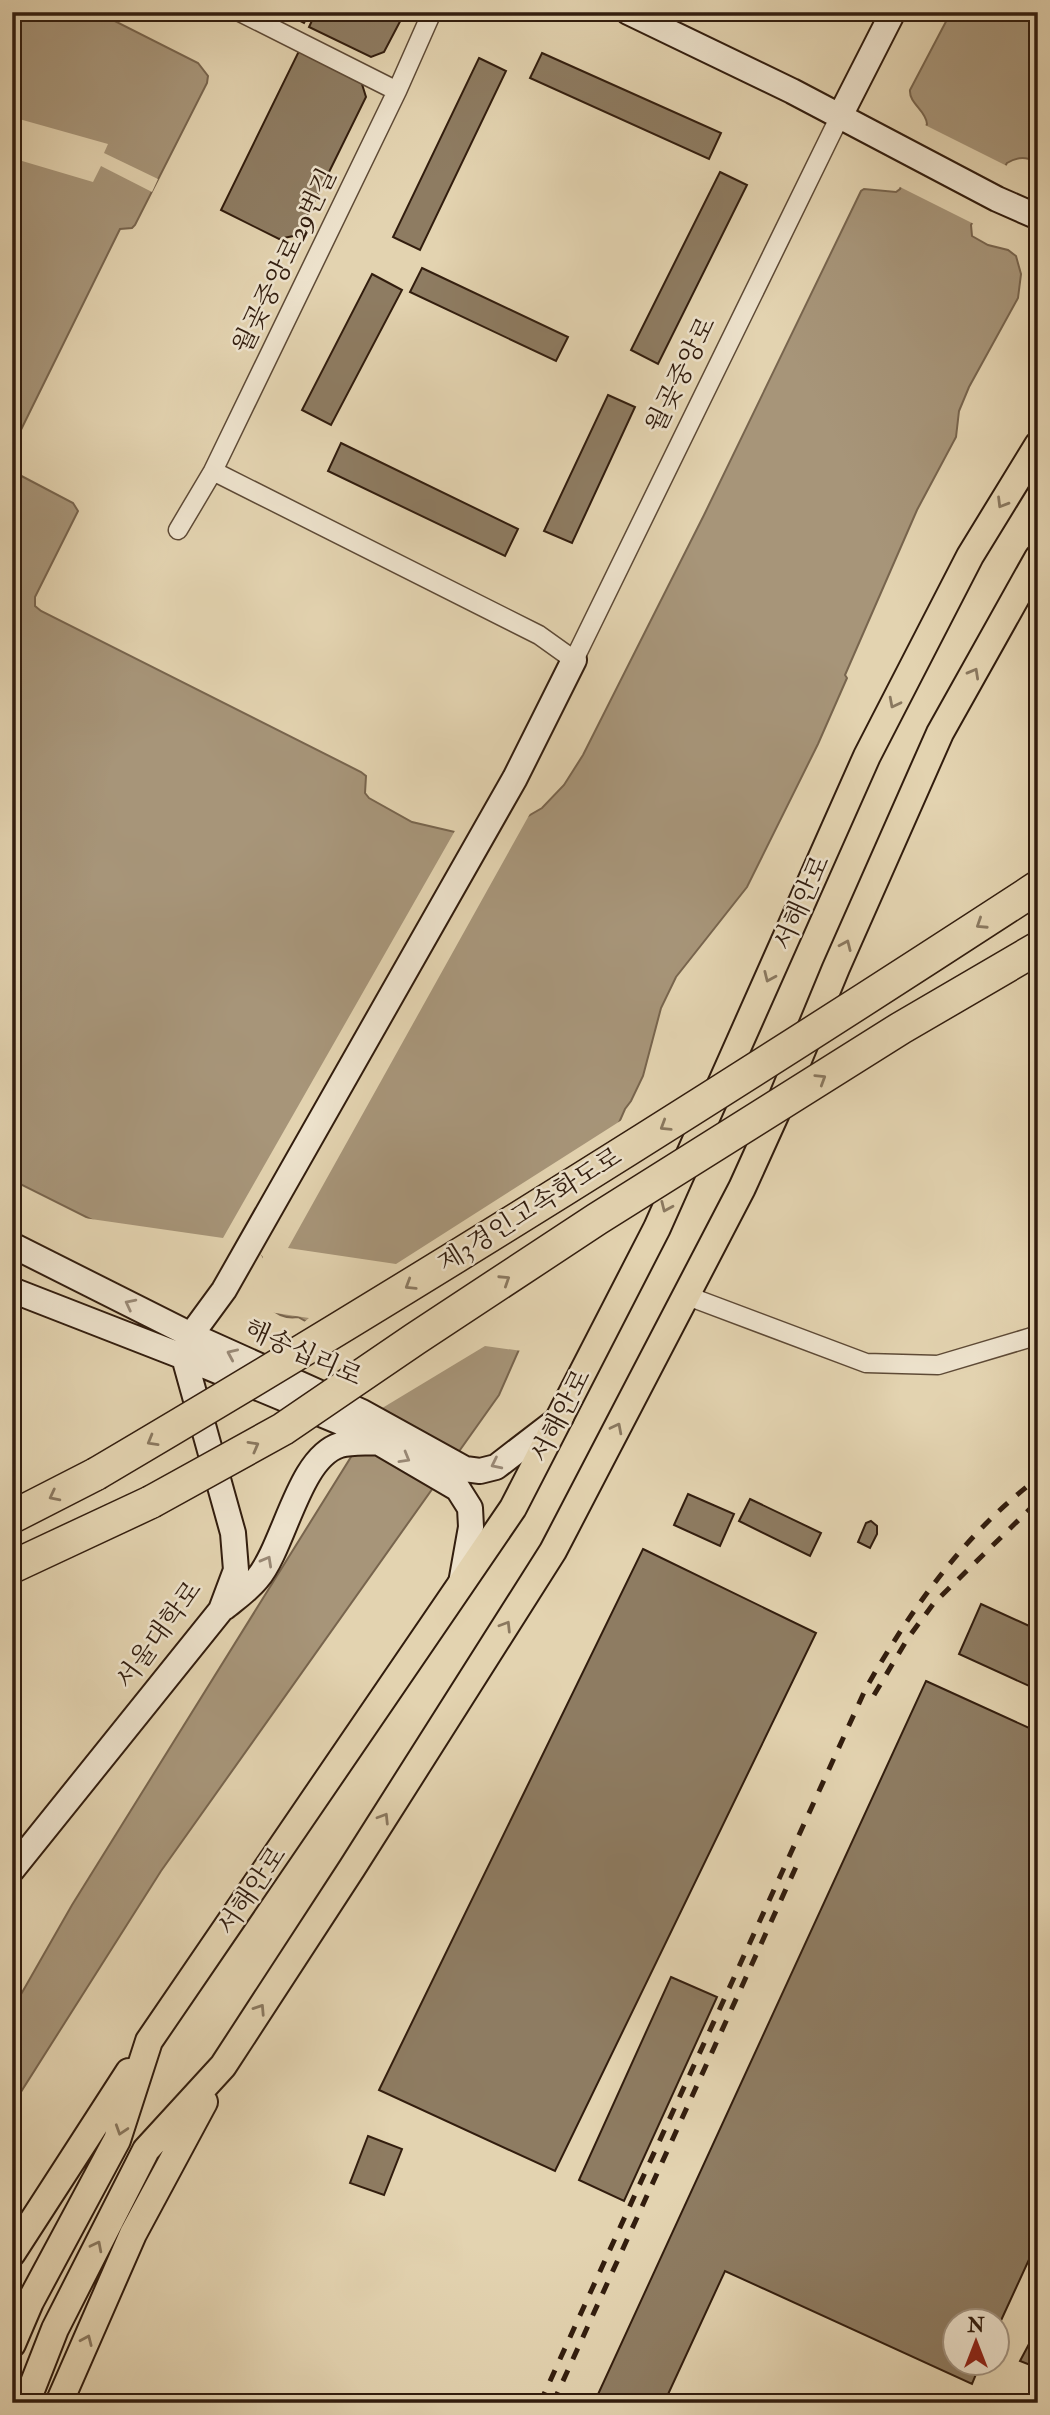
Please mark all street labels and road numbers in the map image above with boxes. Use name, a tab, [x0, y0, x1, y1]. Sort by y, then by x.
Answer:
street label: 월곶중앙로29번길	[226, 163, 344, 359]
street label: 월곶중앙로	[639, 312, 723, 438]
street label: 서해안로	[767, 851, 837, 955]
street label: 제3경인고속화도로	[432, 1141, 628, 1279]
street label: 해송십리로	[239, 1313, 367, 1393]
street label: 서해안로	[524, 1364, 598, 1468]
street label: 서울대학로	[109, 1575, 209, 1695]
street label: 서해안로	[211, 1840, 293, 1942]

